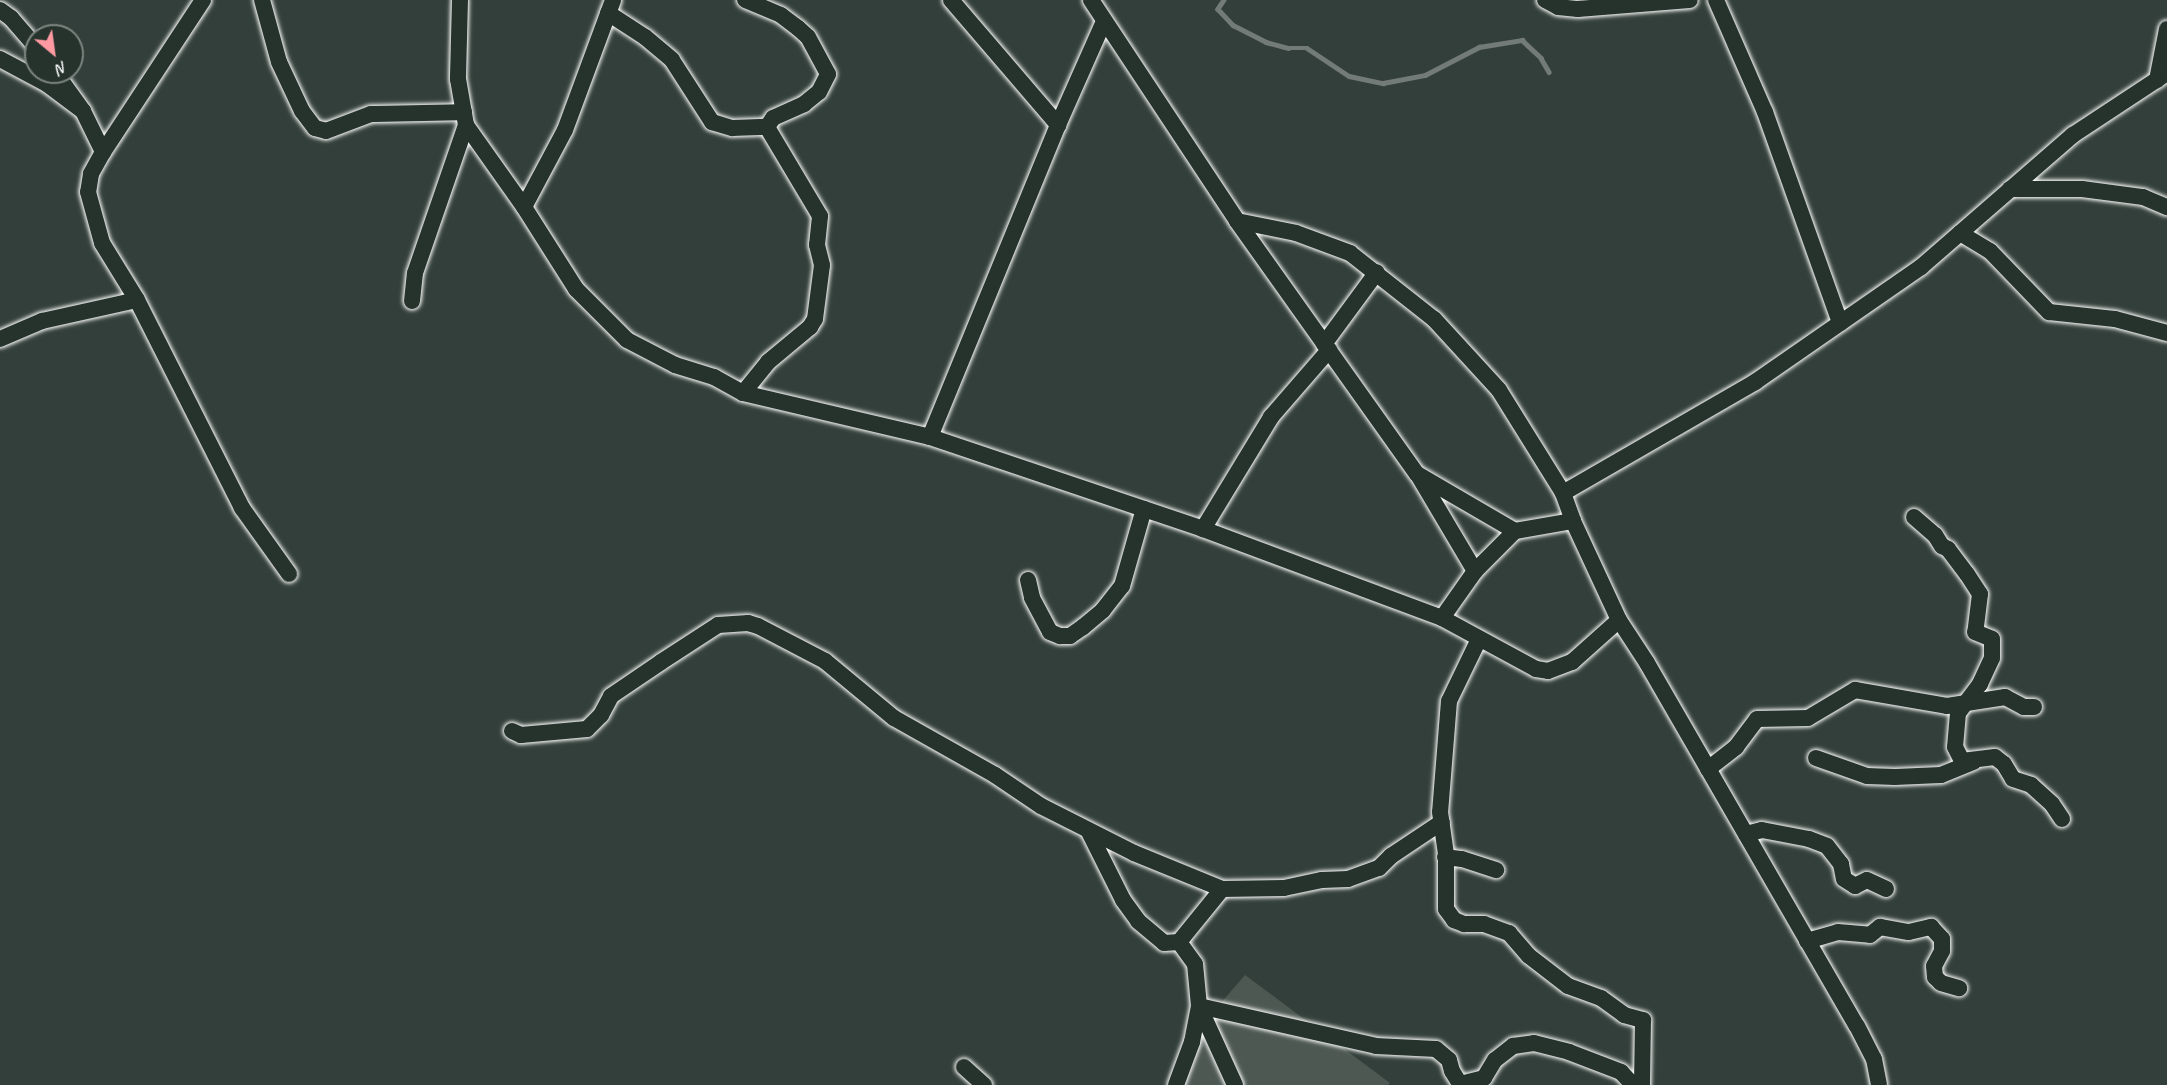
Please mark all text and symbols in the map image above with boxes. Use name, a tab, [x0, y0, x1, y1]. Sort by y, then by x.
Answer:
north arrow	[24, 24, 84, 84]
text: N	[53, 57, 71, 79]

